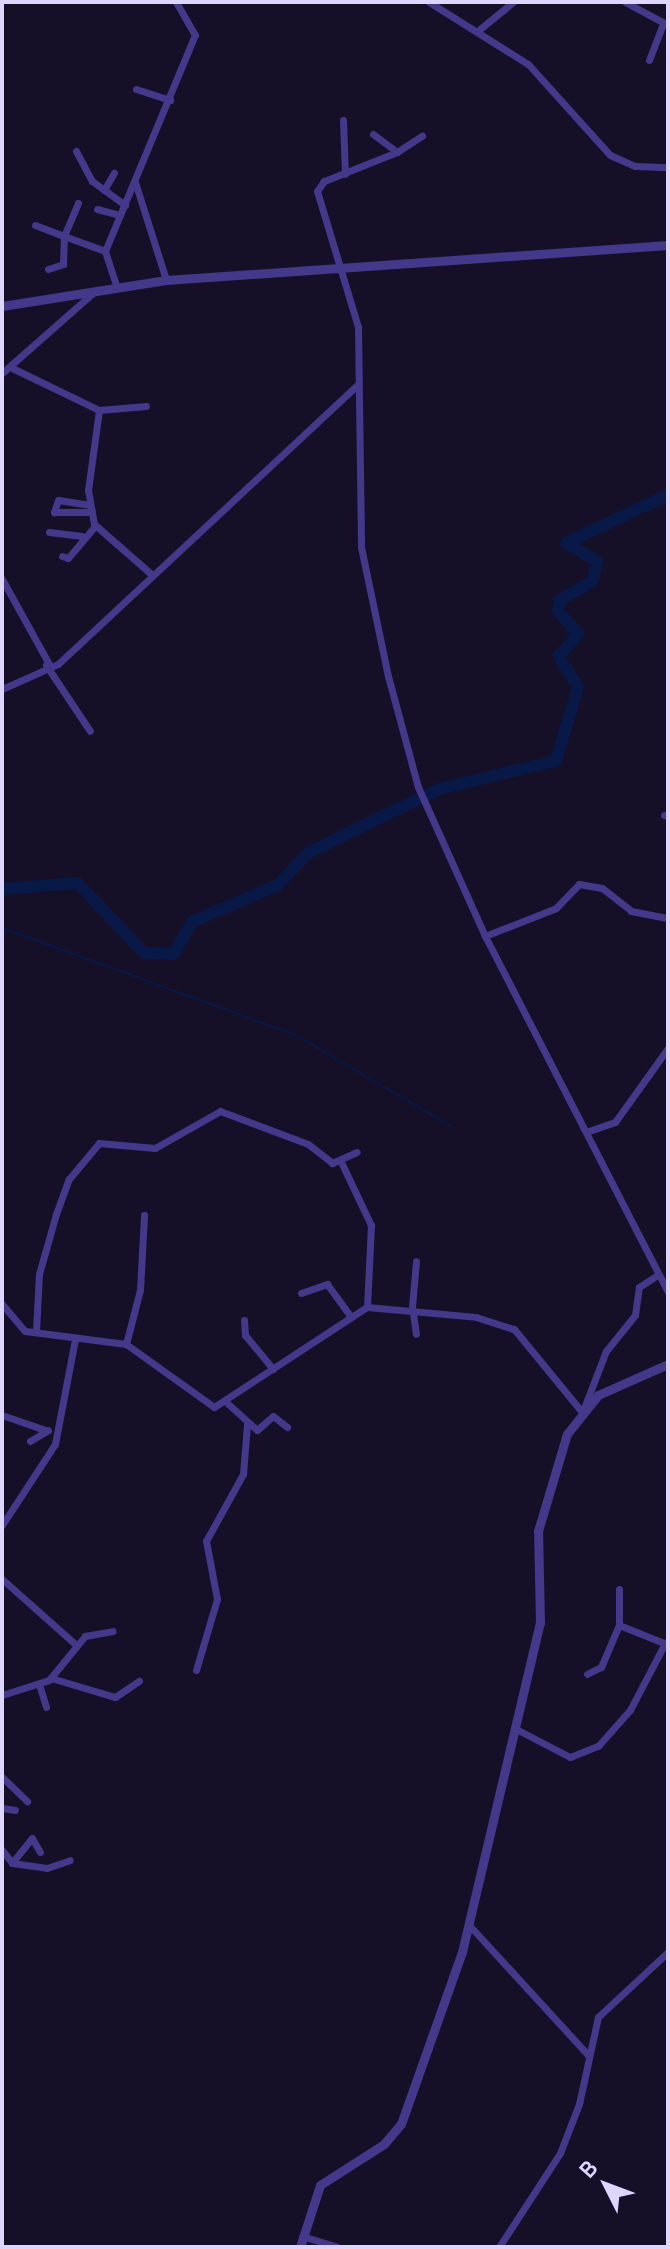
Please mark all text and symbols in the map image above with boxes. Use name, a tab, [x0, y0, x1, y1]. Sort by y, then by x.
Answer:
north arrow	[566, 2145, 646, 2225]
text: B	[572, 2154, 604, 2184]

